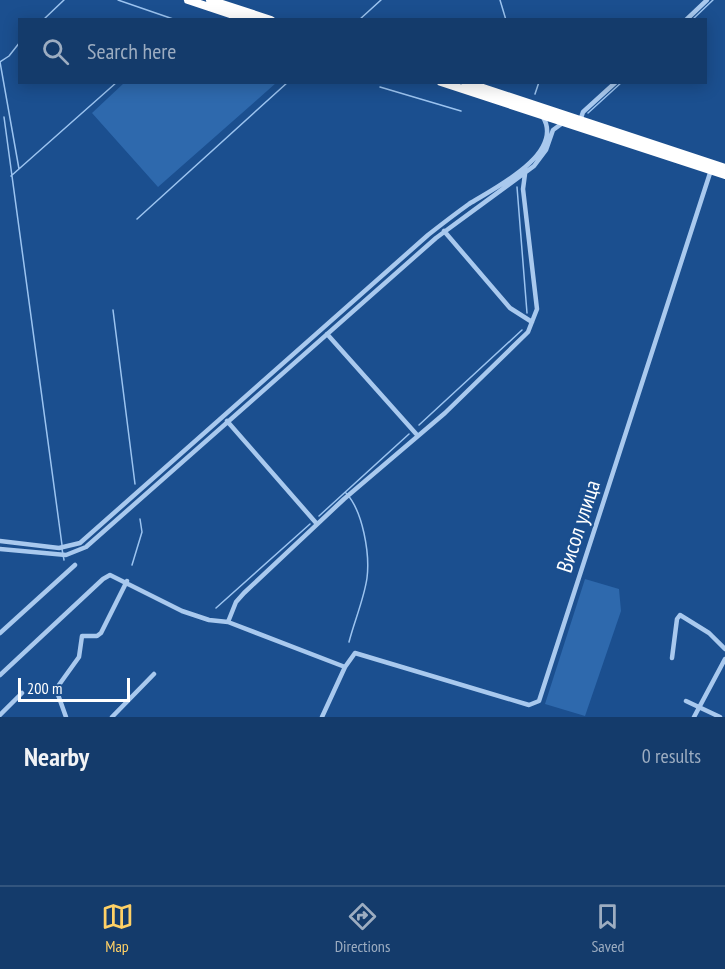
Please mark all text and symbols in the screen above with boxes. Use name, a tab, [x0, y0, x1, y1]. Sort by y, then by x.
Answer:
search box	[18, 18, 707, 84]
icon: search	[39, 35, 72, 68]
text: Search here	[87, 37, 176, 65]
street label: Висол улица	[550, 476, 606, 576]
scale bar	[18, 675, 130, 702]
text: 200 m	[27, 678, 62, 698]
text: Nearby	[24, 740, 89, 773]
text: 0 results	[642, 743, 701, 769]
tab: Map	[101, 900, 134, 956]
tab: Directions	[335, 900, 390, 956]
tab: Saved	[591, 900, 624, 956]

